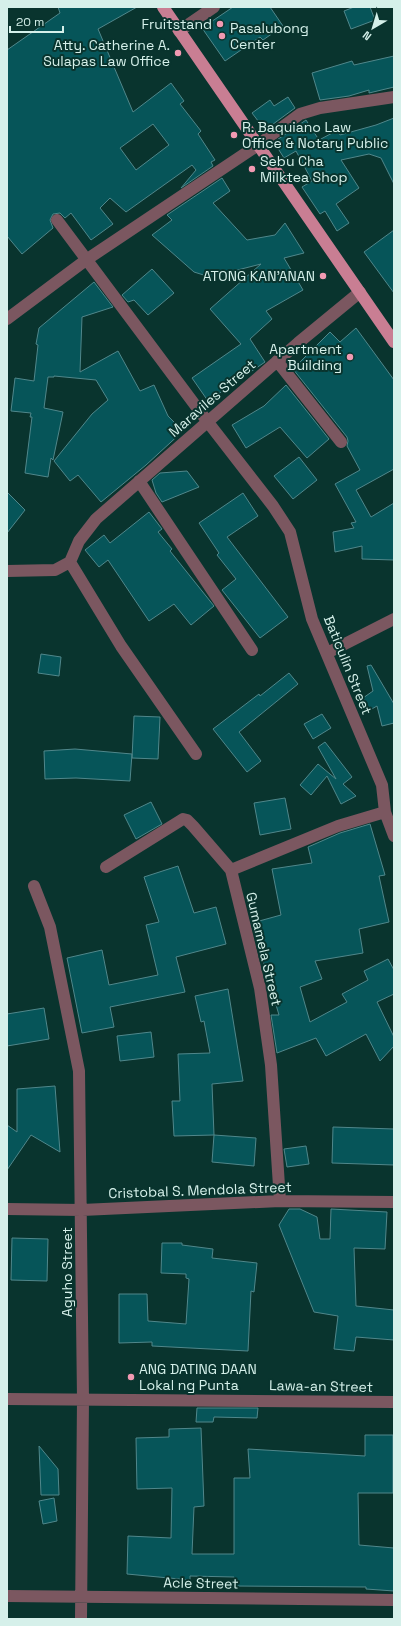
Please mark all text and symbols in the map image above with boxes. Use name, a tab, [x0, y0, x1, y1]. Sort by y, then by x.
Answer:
scale bar	[10, 8, 63, 34]
north arrow	[353, 8, 393, 48]
text: 20 m	[16, 14, 44, 30]
place label: Fruitstand	[141, 15, 212, 33]
marker: Fruitstand	[215, 19, 225, 29]
place label: Pasalubong Center	[230, 19, 309, 53]
text: N	[360, 28, 374, 44]
marker: Pasalubong Center	[217, 31, 227, 41]
place label: Atty. Catherine A. Sulapas Law Office	[43, 36, 170, 70]
marker: Atty. Catherine A. Sulapas Law Office	[173, 48, 183, 58]
place label: R. Baquiano Law Office & Notary Public	[242, 118, 388, 152]
marker: R. Baquiano Law Office & Notary Public	[229, 130, 239, 140]
place label: Sebu Cha Milktea Shop	[260, 152, 347, 186]
marker: Sebu Cha Milktea Shop	[247, 164, 257, 174]
place label: ATONG KAN'ANAN	[203, 267, 315, 285]
marker: ATONG KAN'ANAN	[318, 271, 328, 281]
place label: Apartment Building	[269, 340, 342, 374]
marker: Apartment Building	[345, 352, 355, 362]
street label: Maraviles Street	[165, 355, 259, 441]
street label: Baticulin Street	[320, 613, 376, 717]
street label: Gumamela Street	[242, 890, 286, 1008]
street label: Cristobal S. Mendola Street	[108, 1178, 292, 1202]
street label: Aguho Street	[58, 1227, 76, 1317]
place label: ANG DATING DAAN Lokal ng Punta	[139, 1360, 257, 1394]
marker: ANG DATING DAAN Lokal ng Punta	[126, 1372, 136, 1382]
street label: Lawa-an Street	[269, 1376, 373, 1396]
street label: Acle Street	[163, 1573, 239, 1593]

